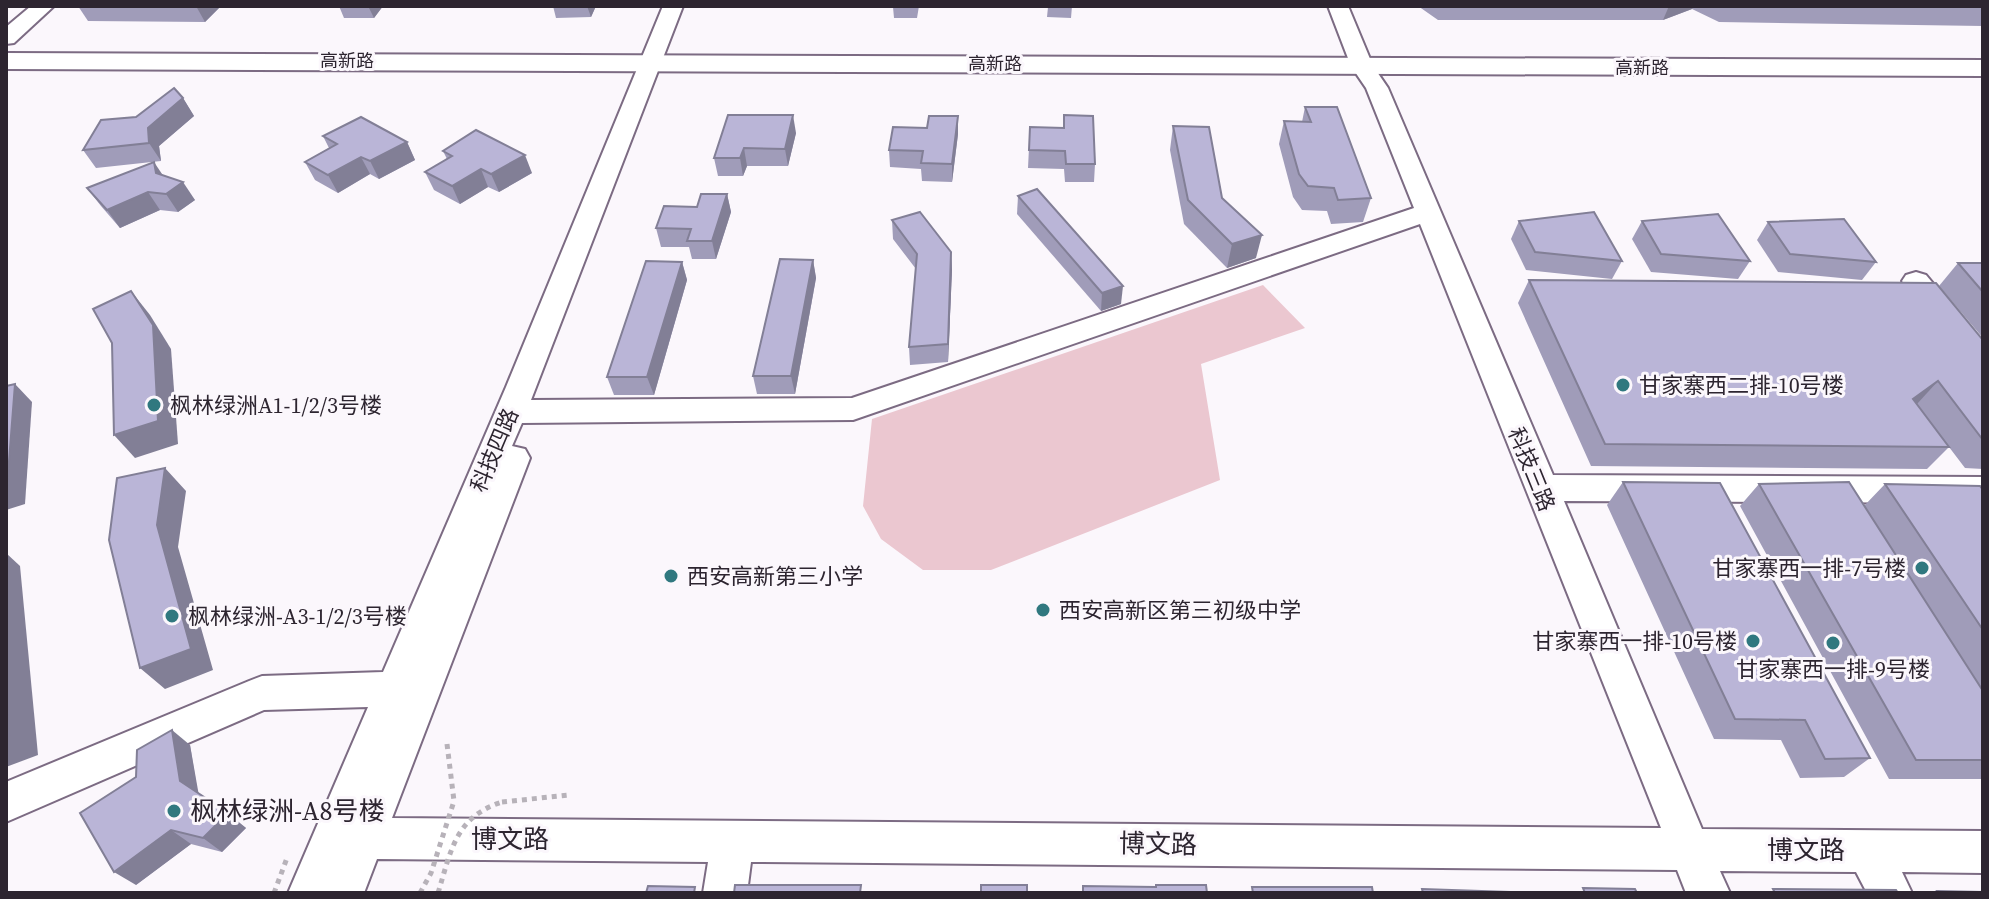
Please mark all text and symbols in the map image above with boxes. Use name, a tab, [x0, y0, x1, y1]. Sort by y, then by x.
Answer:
street label: 高新路	[320, 48, 374, 73]
street label: 高新路	[968, 51, 1022, 76]
street label: 高新路	[1615, 55, 1669, 80]
place label: 甘家寨西二排-10号楼	[1639, 370, 1844, 400]
marker: 甘家寨西二排-10号楼	[1614, 376, 1632, 394]
place label: 枫林绿洲A1-1/2/3号楼	[170, 390, 382, 420]
marker: 枫林绿洲A1-1/2/3号楼	[145, 396, 163, 414]
street label: 科技四路	[463, 404, 525, 496]
street label: 科技三路	[1502, 423, 1562, 515]
place label: 甘家寨西一排-7号楼	[1712, 553, 1906, 583]
marker: 甘家寨西一排-7号楼	[1913, 559, 1931, 577]
place label: 西安高新第三小学	[687, 561, 863, 591]
marker: 西安高新第三小学	[662, 567, 680, 585]
place label: 西安高新区第三初级中学	[1059, 595, 1301, 625]
place label: 枫林绿洲-A3-1/2/3号楼	[188, 601, 407, 631]
marker: 西安高新区第三初级中学	[1034, 601, 1052, 619]
marker: 枫林绿洲-A3-1/2/3号楼	[163, 607, 181, 625]
place label: 甘家寨西一排-10号楼	[1532, 626, 1737, 656]
marker: 甘家寨西一排-10号楼	[1744, 632, 1762, 650]
marker: 甘家寨西一排-9号楼	[1824, 634, 1842, 652]
place label: 甘家寨西一排-9号楼	[1736, 654, 1930, 684]
place label: 枫林绿洲-A8号楼	[190, 793, 384, 829]
marker: 枫林绿洲-A8号楼	[165, 802, 183, 820]
street label: 博文路	[471, 821, 549, 857]
street label: 博文路	[1119, 825, 1197, 863]
street label: 博文路	[1767, 832, 1845, 868]

